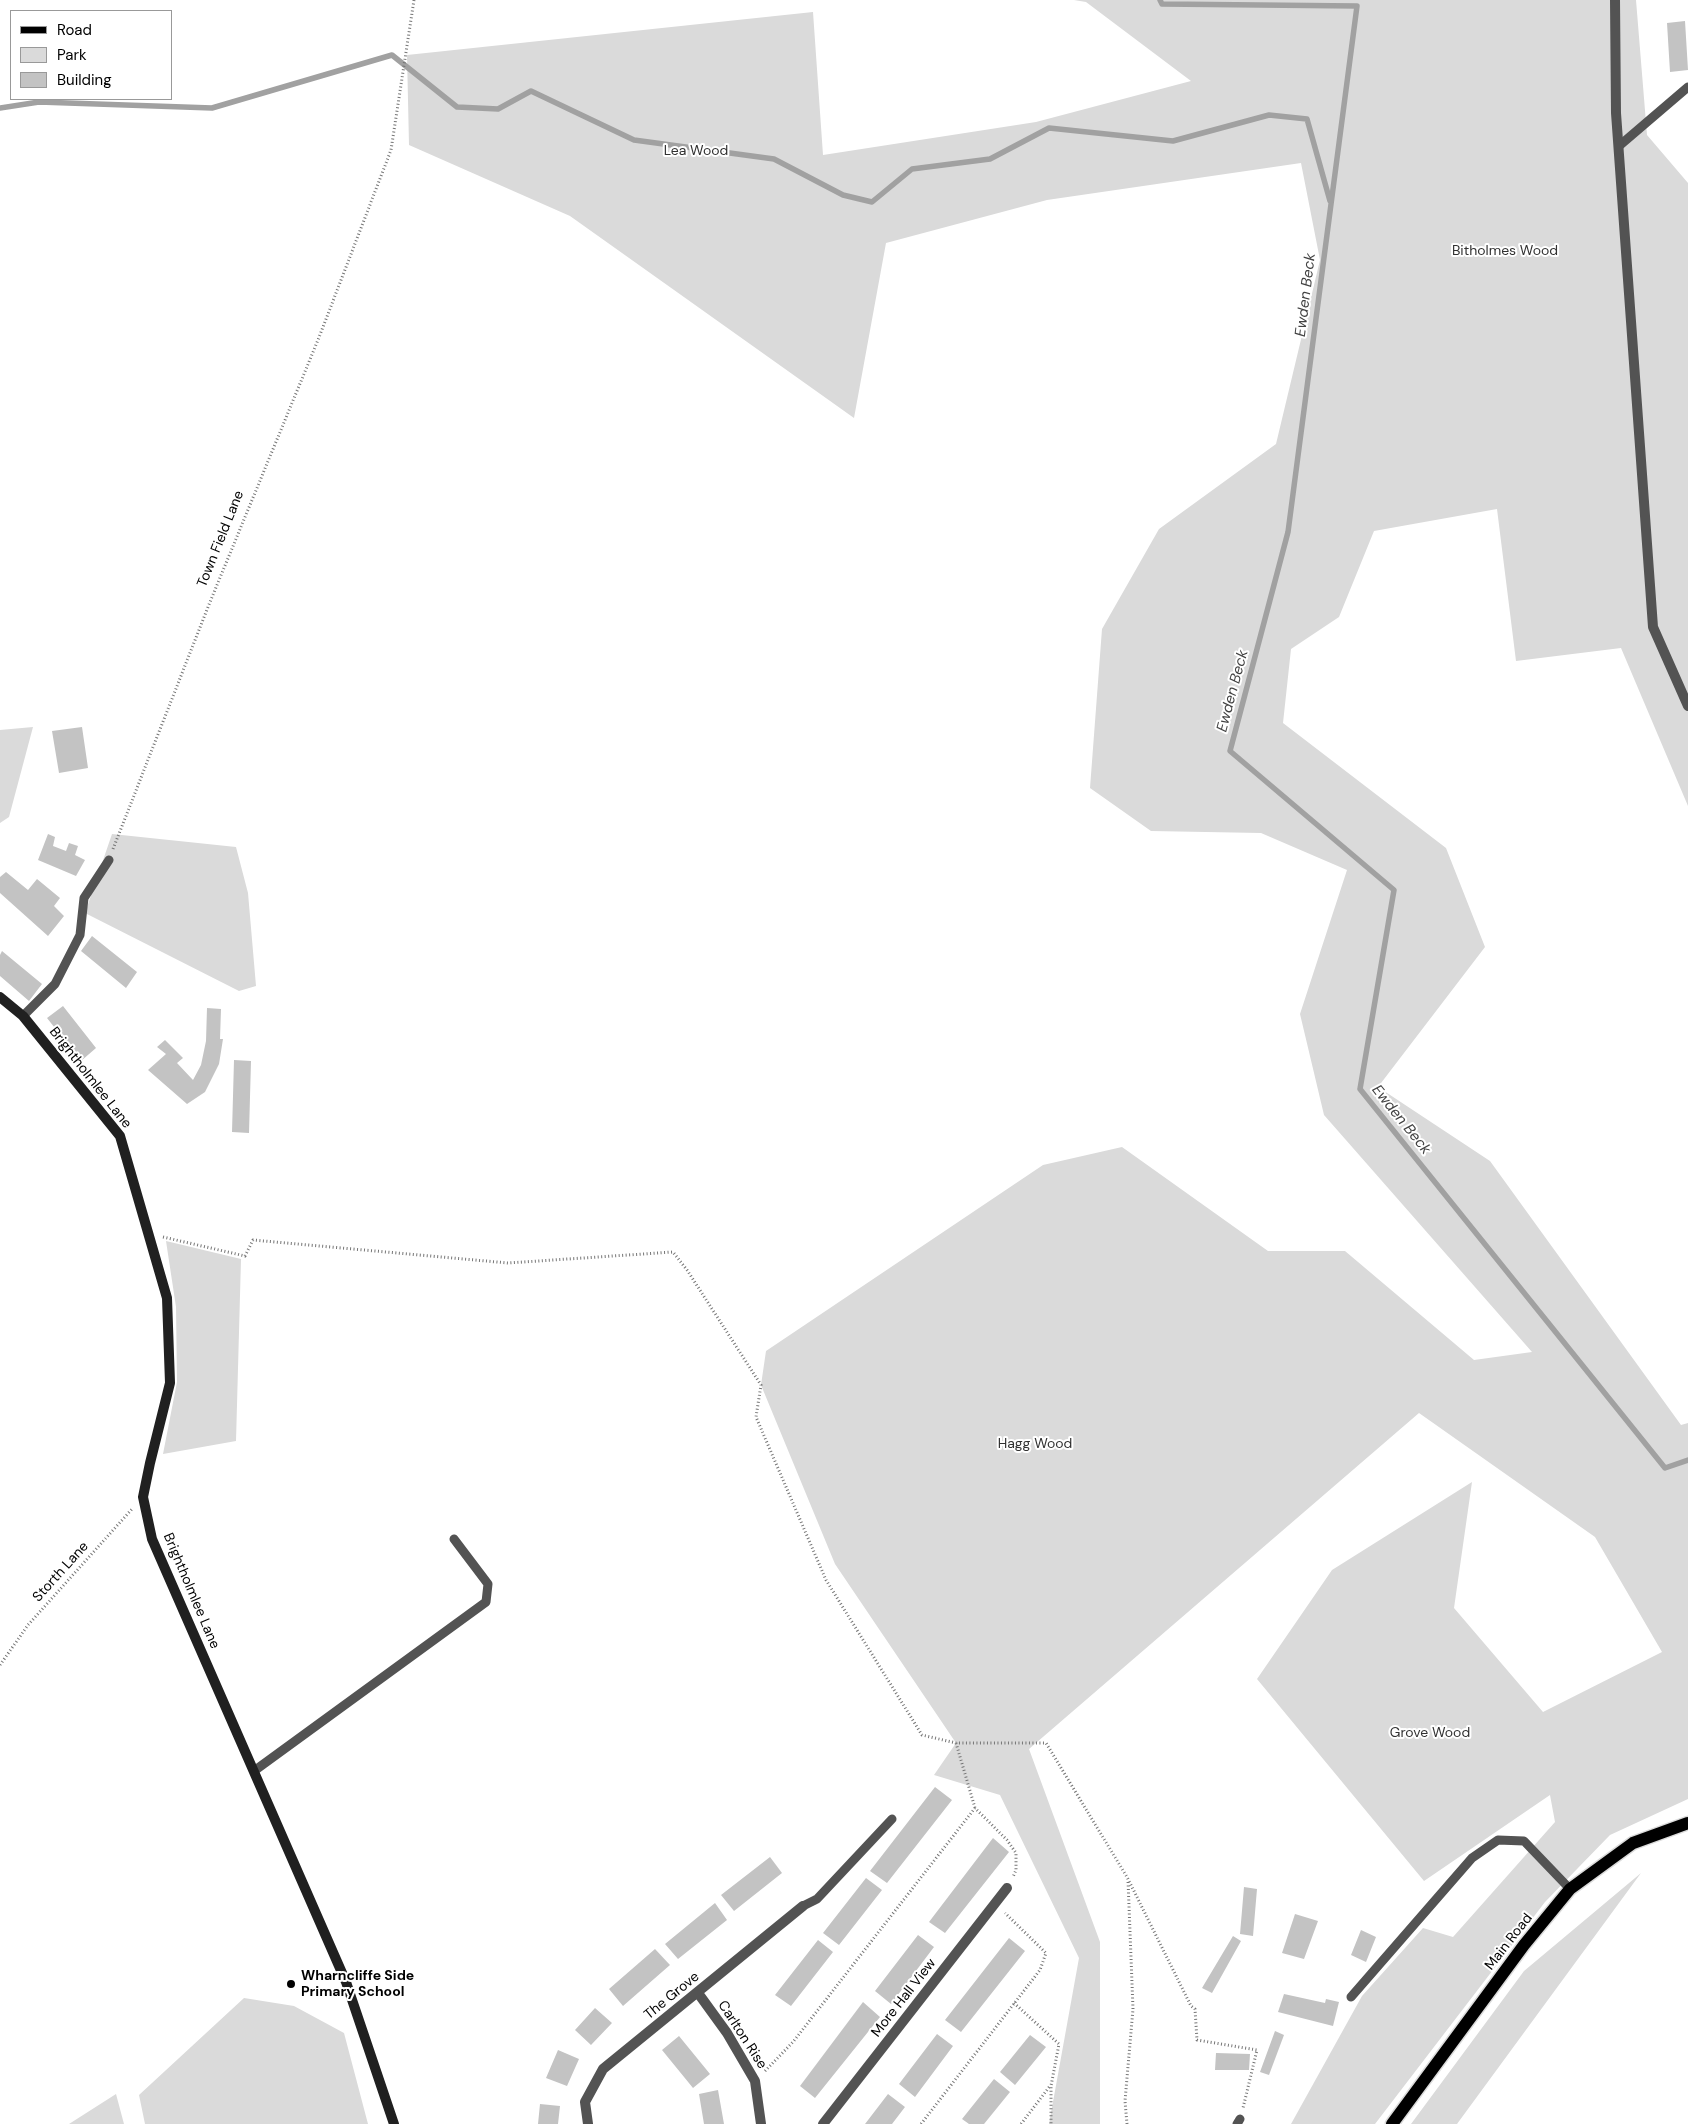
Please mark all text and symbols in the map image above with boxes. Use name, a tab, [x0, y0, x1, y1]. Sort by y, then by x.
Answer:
legend	[10, 10, 172, 100]
text: Road	[57, 20, 92, 40]
text: Park	[57, 45, 87, 65]
text: Building	[57, 70, 112, 90]
park label: Lea Wood	[664, 143, 728, 159]
park label: Bitholmes Wood	[1452, 243, 1558, 259]
water label: Ewden Beck	[1292, 252, 1320, 338]
street label: Town Field Lane	[194, 488, 248, 590]
water label: Ewden Beck	[1213, 648, 1253, 734]
street label: Brightholmlee Lane	[45, 1024, 135, 1132]
water label: Ewden Beck	[1368, 1082, 1434, 1158]
park label: Hagg Wood	[998, 1436, 1072, 1452]
street label: Brightholmlee Lane	[159, 1531, 223, 1651]
street label: Storth Lane	[30, 1538, 92, 1606]
park label: Grove Wood	[1390, 1725, 1470, 1741]
street label: Main Road	[1482, 1910, 1536, 1974]
street label: More Hall View	[868, 1955, 940, 2041]
place label: Wharncliffe Side Primary School	[301, 1968, 414, 2000]
street label: The Grove	[641, 1969, 703, 2023]
marker: Wharncliffe Side Primary School	[285, 1978, 297, 1990]
street label: Carlton Rise	[714, 1998, 770, 2072]

